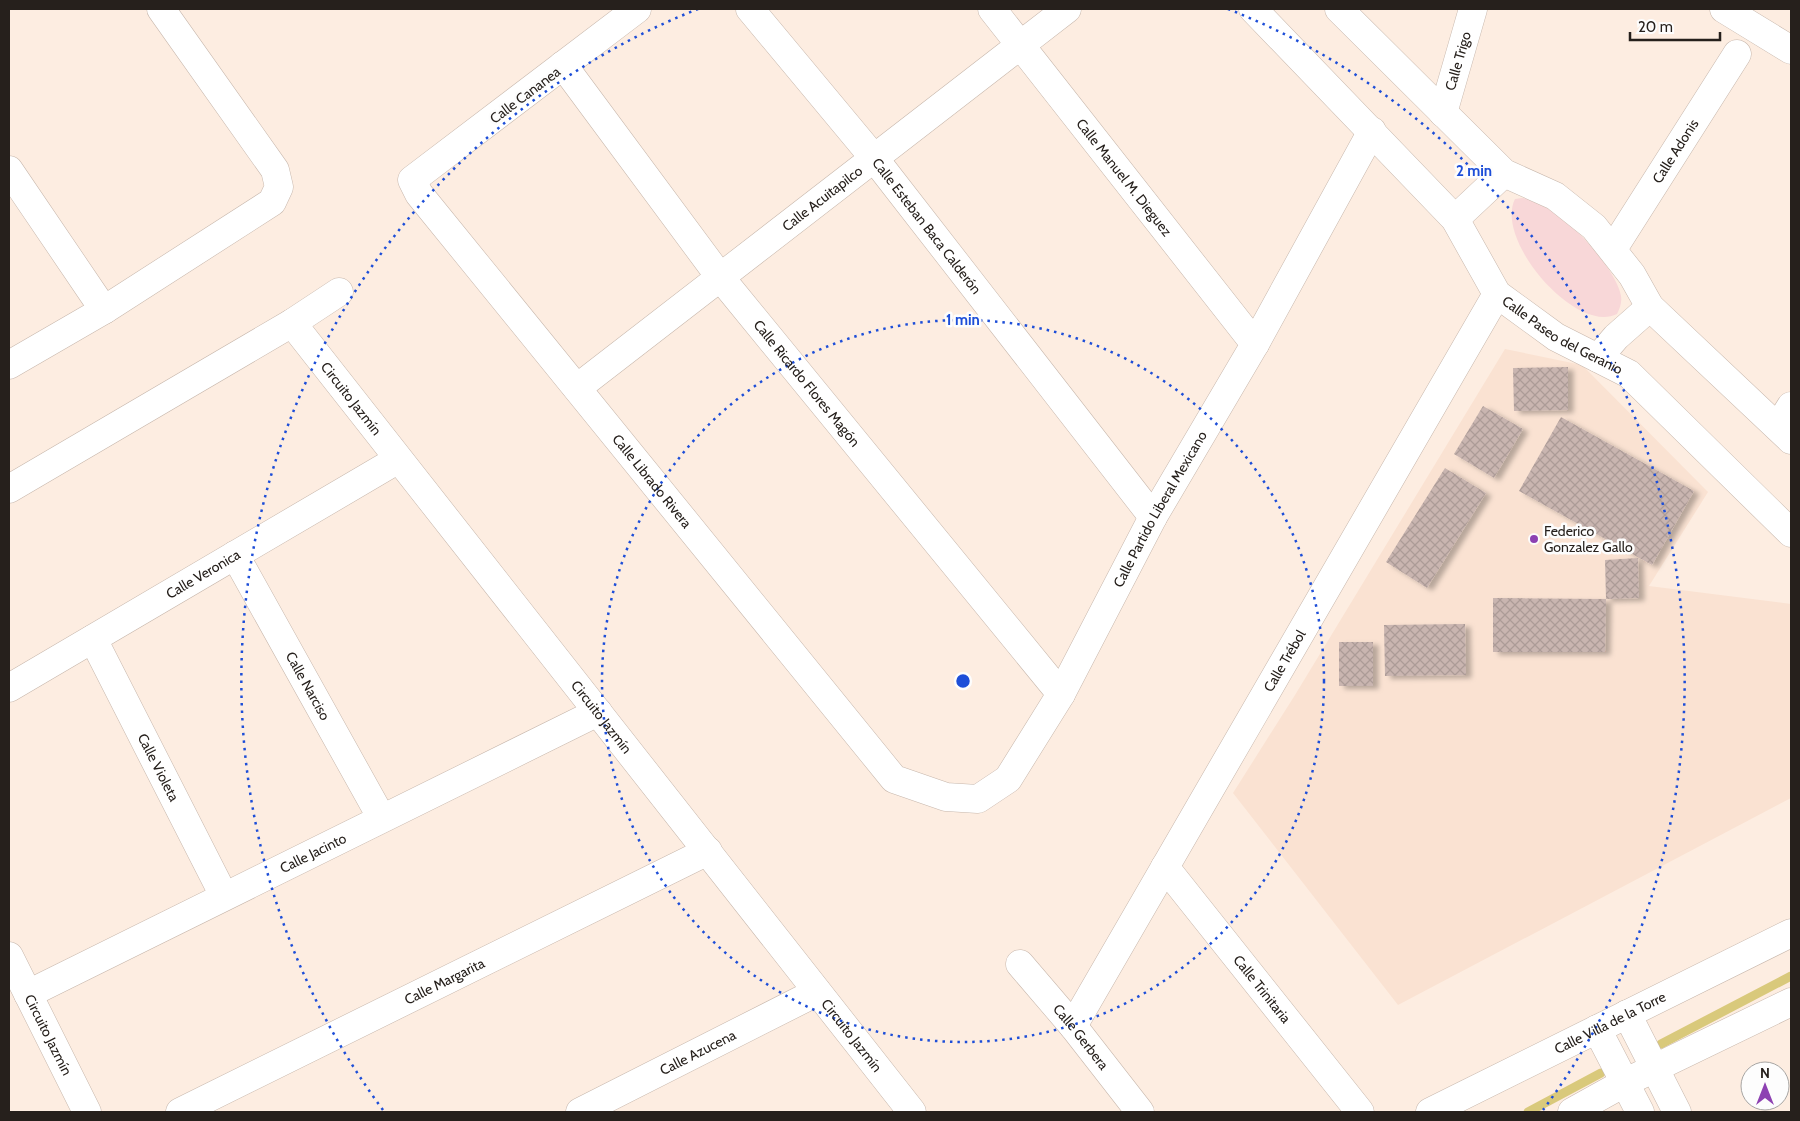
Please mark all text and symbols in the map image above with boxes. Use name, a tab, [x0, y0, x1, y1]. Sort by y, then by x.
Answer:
scale bar	[1630, 10, 1720, 42]
text: 20 m	[1638, 18, 1673, 36]
street label: Calle Trigo	[1441, 29, 1475, 93]
street label: Calle Cananea	[486, 62, 564, 127]
street label: Calle Manuel M. Dieguez	[1072, 115, 1176, 240]
street label: Calle Adonis	[1648, 115, 1702, 187]
street label: Calle Esteban Baca Calderón	[868, 154, 986, 298]
street label: Calle Acuitapilco	[778, 161, 866, 235]
text: 2 min	[1456, 162, 1492, 180]
street label: Calle Paseo del Geranio	[1499, 292, 1626, 378]
text: 1 min	[946, 311, 980, 329]
street label: Calle Ricardo Flores Magón	[750, 316, 864, 450]
street label: Circuito Jazmín	[317, 358, 386, 439]
street label: Calle Partido Liberal Mexicano	[1109, 427, 1211, 590]
street label: Calle Librado Rivera	[609, 430, 696, 532]
place label: Federico Gonzalez Gallo	[1544, 522, 1633, 556]
marker: Federico Gonzalez Gallo	[1528, 533, 1540, 545]
street label: Calle Veronica	[163, 545, 244, 603]
street label: Calle Trébol	[1260, 626, 1310, 695]
street label: Calle Narciso	[282, 649, 334, 724]
centre of rings	[954, 672, 972, 690]
street label: Circuito Jazmín	[567, 677, 636, 757]
street label: Calle Violeta	[134, 730, 183, 805]
street label: Calle Jacinto	[277, 829, 349, 877]
street label: Calle Trinitaria	[1229, 951, 1295, 1027]
street label: Calle Margarita	[401, 954, 488, 1009]
street label: Calle Villa de la Torre	[1551, 988, 1669, 1058]
street label: Circuito Jazmín	[21, 991, 76, 1078]
street label: Circuito Jazmín	[817, 995, 886, 1076]
street label: Calle Gerbera	[1049, 1000, 1113, 1074]
street label: Calle Azucena	[657, 1026, 739, 1079]
north arrow	[1740, 1061, 1790, 1111]
text: N	[1760, 1064, 1770, 1082]

